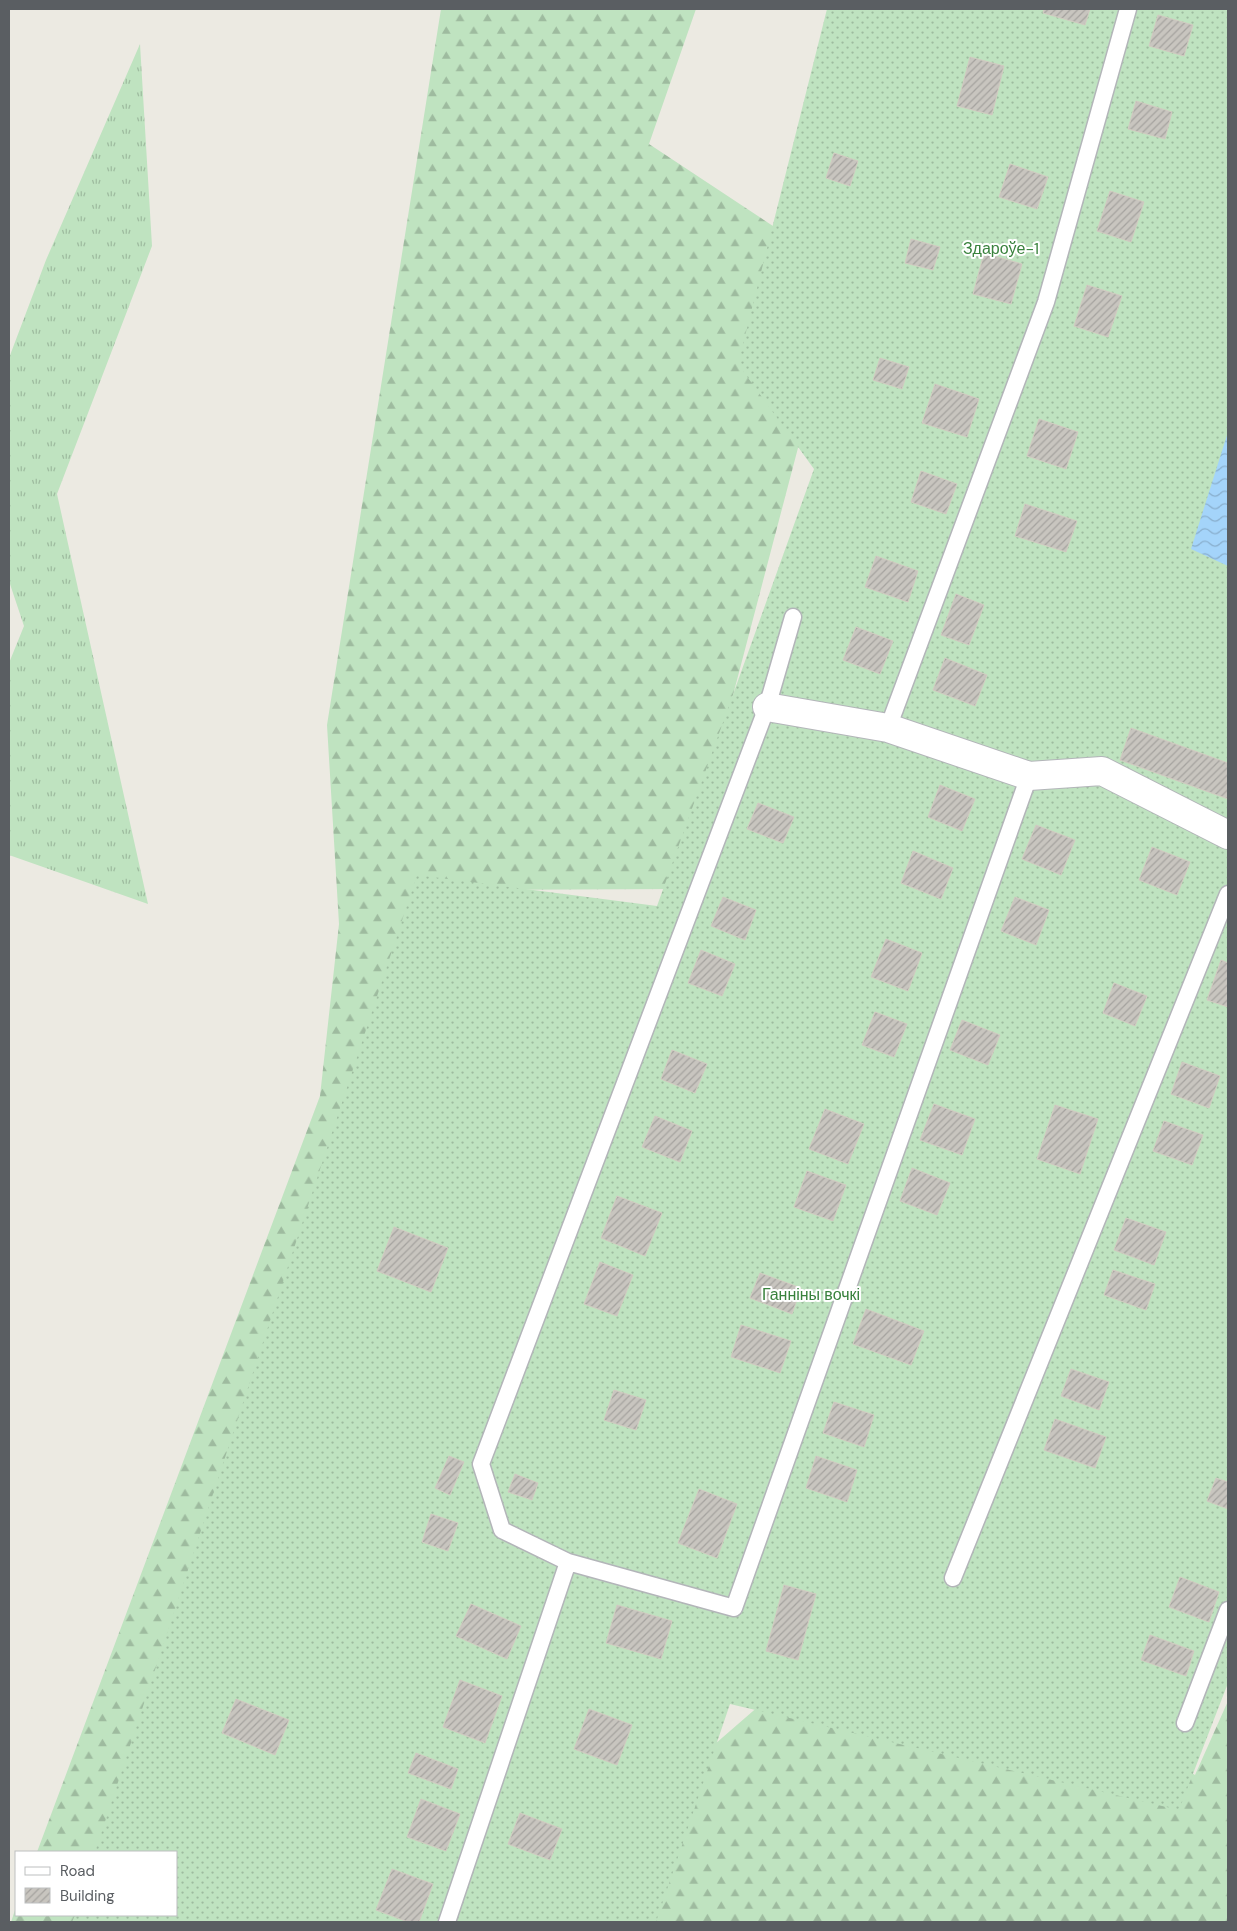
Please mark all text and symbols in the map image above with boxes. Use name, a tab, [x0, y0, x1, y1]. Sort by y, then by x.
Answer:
park label: Здароўе-1	[963, 238, 1039, 259]
park label: Ганніны вочкі	[762, 1284, 860, 1305]
legend	[15, 1851, 178, 1916]
text: Road	[60, 1861, 95, 1881]
text: Building	[60, 1886, 115, 1906]

